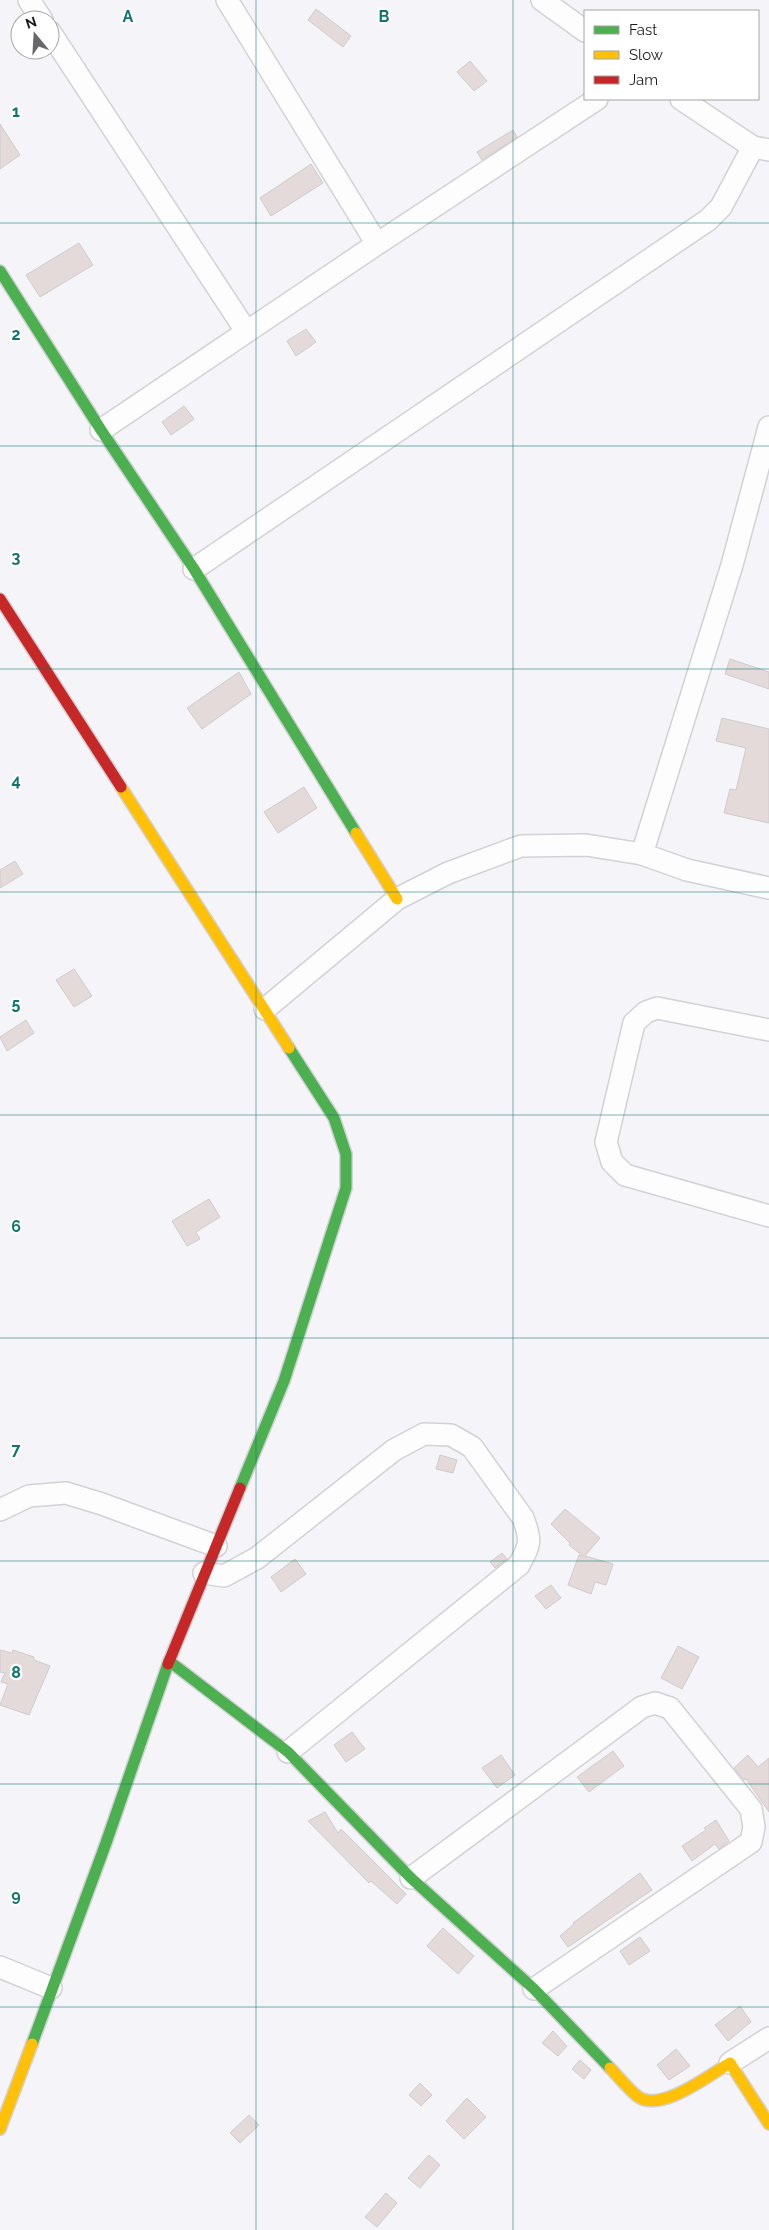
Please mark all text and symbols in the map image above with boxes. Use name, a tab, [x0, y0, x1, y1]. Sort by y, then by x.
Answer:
text: A	[123, 7, 134, 26]
text: B	[379, 7, 390, 26]
north arrow	[10, 10, 60, 60]
legend	[584, 10, 759, 100]
text: N	[23, 13, 39, 32]
text: Fast	[629, 21, 657, 39]
text: Slow	[629, 46, 663, 64]
text: Jam	[629, 71, 658, 89]
text: 1	[12, 102, 20, 121]
text: 2	[11, 325, 21, 344]
text: 3	[12, 548, 21, 567]
text: 4	[11, 771, 21, 790]
text: 5	[12, 994, 21, 1013]
text: 6	[11, 1217, 21, 1236]
text: 7	[12, 1440, 21, 1459]
text: 8	[11, 1663, 21, 1682]
text: 9	[11, 1886, 21, 1905]

